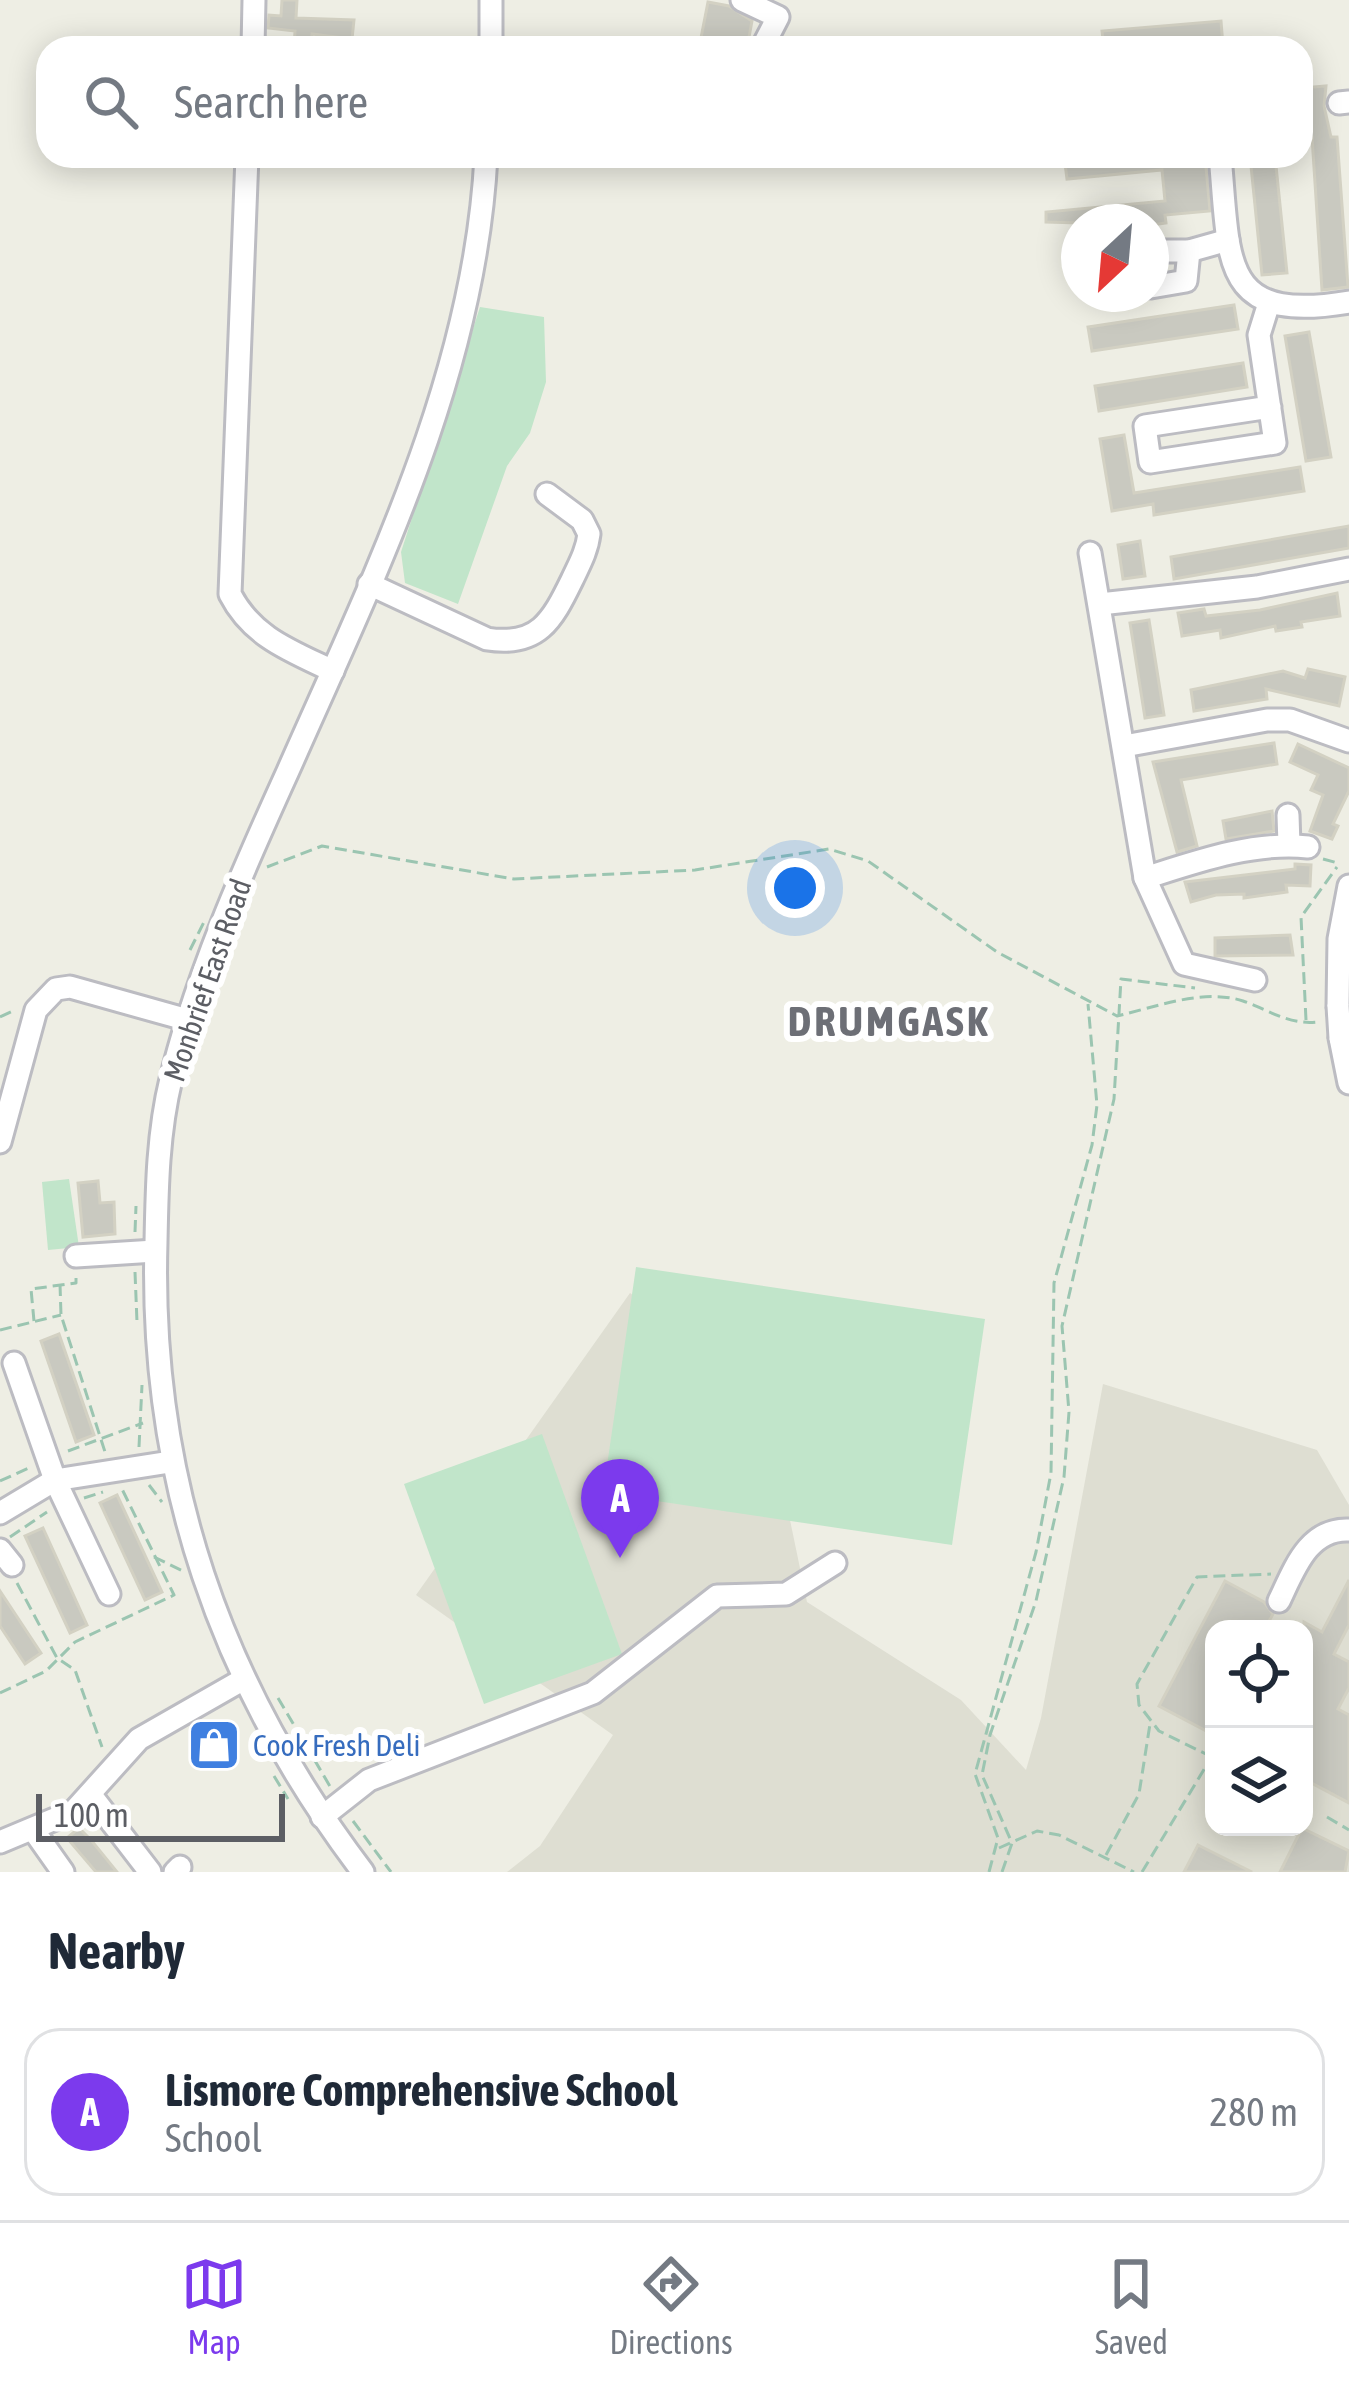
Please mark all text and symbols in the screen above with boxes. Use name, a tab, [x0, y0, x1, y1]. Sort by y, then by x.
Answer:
search box	[36, 36, 1313, 168]
icon: search	[78, 69, 144, 135]
text: Search here	[174, 76, 368, 128]
north arrow	[1061, 204, 1169, 312]
your location	[765, 858, 825, 918]
street label: Monbrief East Road	[156, 874, 258, 1086]
district label: DRUMGASK	[788, 997, 990, 1045]
pin: A	[581, 1459, 659, 1558]
map controls	[1205, 1620, 1313, 1836]
button: locate	[1205, 1620, 1313, 1728]
shop icon: Cook Fresh Deli	[186, 1717, 242, 1773]
place label: Cook Fresh Deli	[253, 1728, 421, 1762]
button: layers	[1205, 1728, 1313, 1836]
scale bar	[36, 1788, 285, 1841]
text: 100 m	[54, 1796, 129, 1834]
text: Nearby	[48, 1921, 185, 1980]
text: Lismore Comprehensive School	[165, 2064, 678, 2116]
text: A	[80, 2090, 100, 2134]
text: 280 m	[1210, 2090, 1298, 2134]
text: School	[165, 2116, 262, 2160]
tab: Map	[181, 2251, 247, 2361]
tab: Directions	[609, 2251, 733, 2361]
tab: Saved	[1095, 2251, 1168, 2361]

